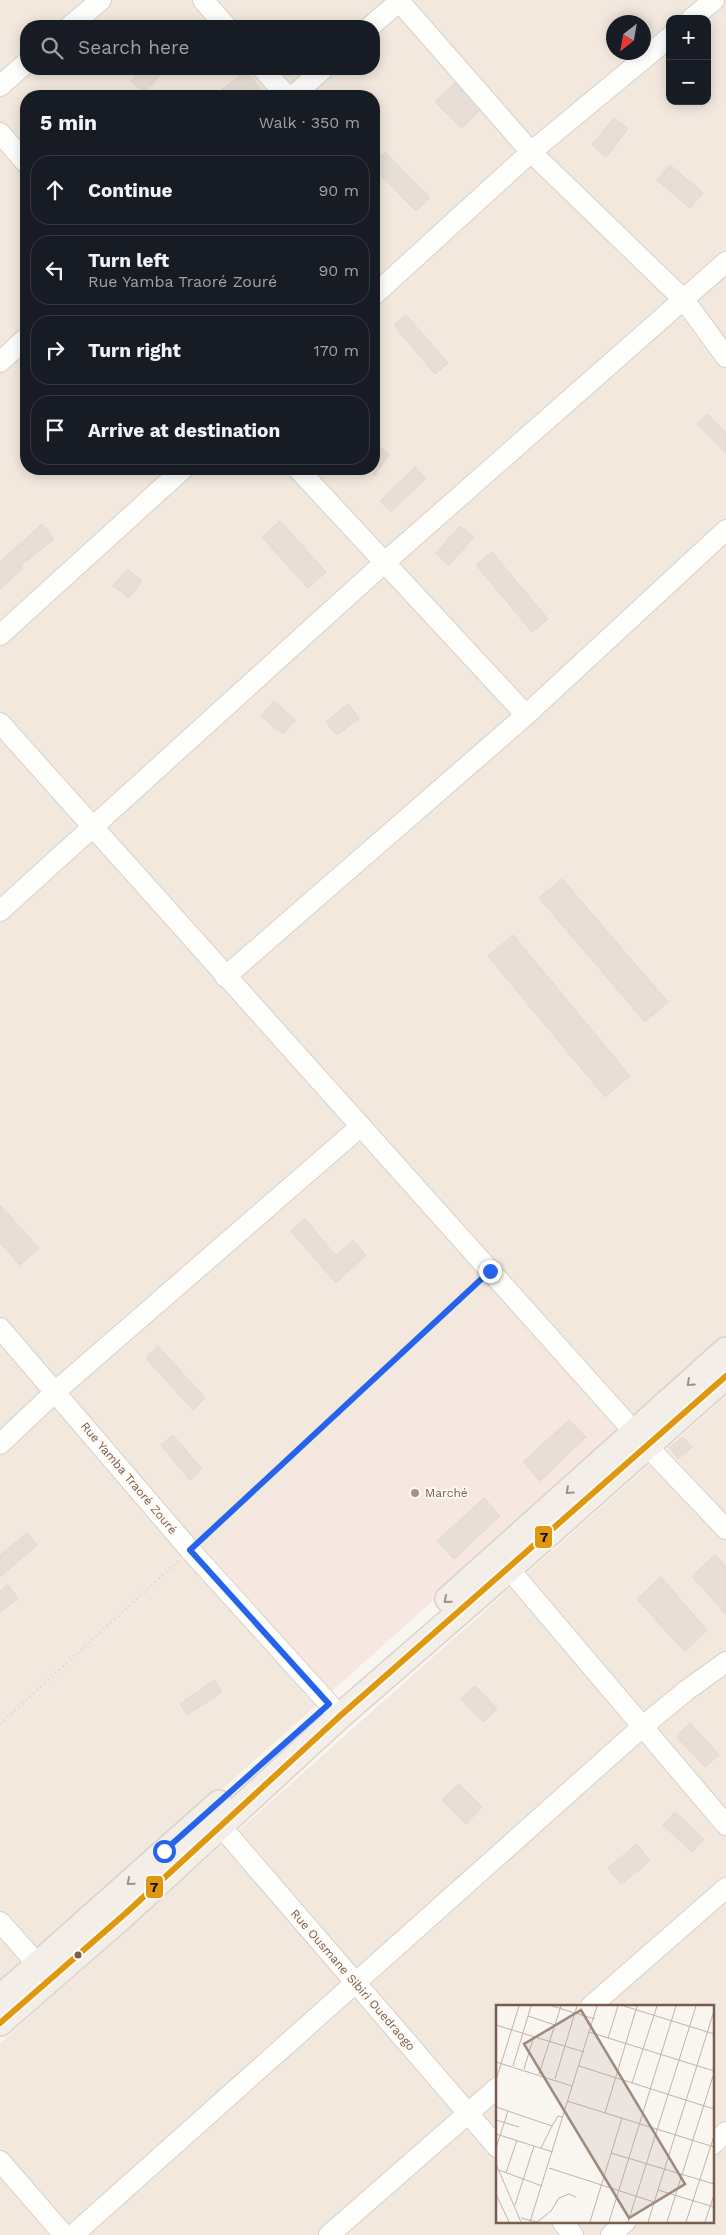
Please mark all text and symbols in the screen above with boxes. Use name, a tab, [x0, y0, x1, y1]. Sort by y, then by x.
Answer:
north arrow	[606, 15, 651, 60]
map controls	[666, 15, 711, 105]
button: +	[666, 15, 711, 60]
search box	[20, 20, 380, 75]
icon: search	[38, 34, 66, 62]
text: Search here	[78, 36, 189, 59]
button: −	[666, 60, 711, 105]
text: 5 min	[40, 110, 97, 135]
text: Walk · 350 m	[259, 113, 360, 132]
icon: ahead	[41, 176, 69, 204]
text: Continue	[88, 179, 172, 202]
text: 90 m	[318, 181, 359, 200]
text: Turn left	[88, 249, 169, 272]
icon: left	[41, 256, 69, 284]
text: 90 m	[318, 261, 359, 280]
text: Rue Yamba Traoré Zouré	[88, 272, 277, 291]
icon: right	[41, 336, 69, 364]
text: Turn right	[88, 339, 181, 362]
text: 170 m	[313, 341, 359, 360]
icon: arrive	[41, 416, 69, 444]
text: Arrive at destination	[88, 419, 280, 442]
route end	[479, 1260, 502, 1283]
one-way arrow	[686, 1377, 695, 1386]
street label: Rue Yamba Traoré Zouré	[78, 1419, 180, 1537]
one-way arrow	[565, 1485, 574, 1494]
place label: Marché	[425, 1486, 468, 1500]
marker: Marché	[409, 1487, 421, 1499]
line badge: 7	[534, 1525, 553, 1549]
text: 7	[540, 1529, 549, 1545]
one-way arrow	[444, 1594, 453, 1603]
route start	[153, 1840, 176, 1863]
line badge: 7	[145, 1875, 164, 1899]
one-way arrow	[127, 1876, 136, 1885]
text: 7	[150, 1879, 159, 1895]
street label: Rue Ousmane Sibiri Ouedraogo	[288, 1907, 418, 2053]
unlabelled marker	[73, 1950, 83, 1960]
inset map	[496, 2005, 714, 2222]

